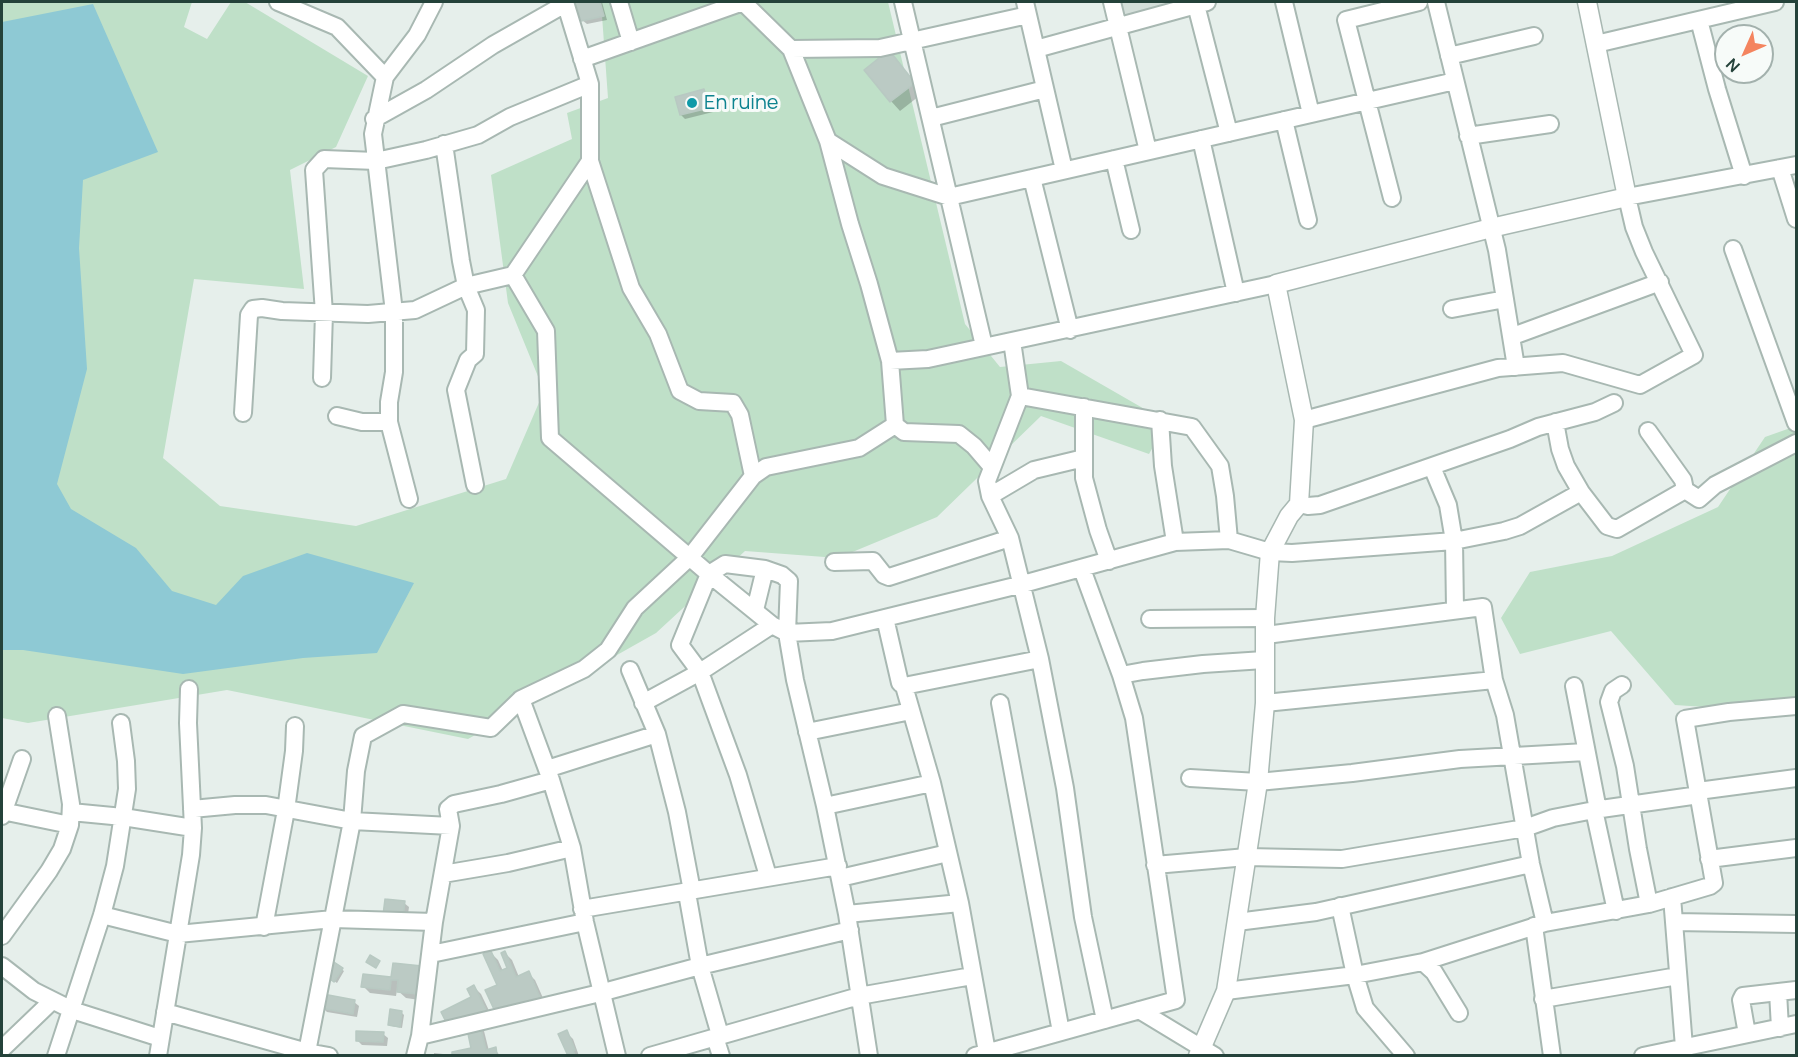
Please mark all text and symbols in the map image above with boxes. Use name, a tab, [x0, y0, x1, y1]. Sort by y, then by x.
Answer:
north arrow	[1714, 24, 1774, 84]
text: N	[1721, 53, 1745, 77]
place label: En ruine	[704, 91, 779, 115]
marker: En ruine	[685, 96, 699, 110]

